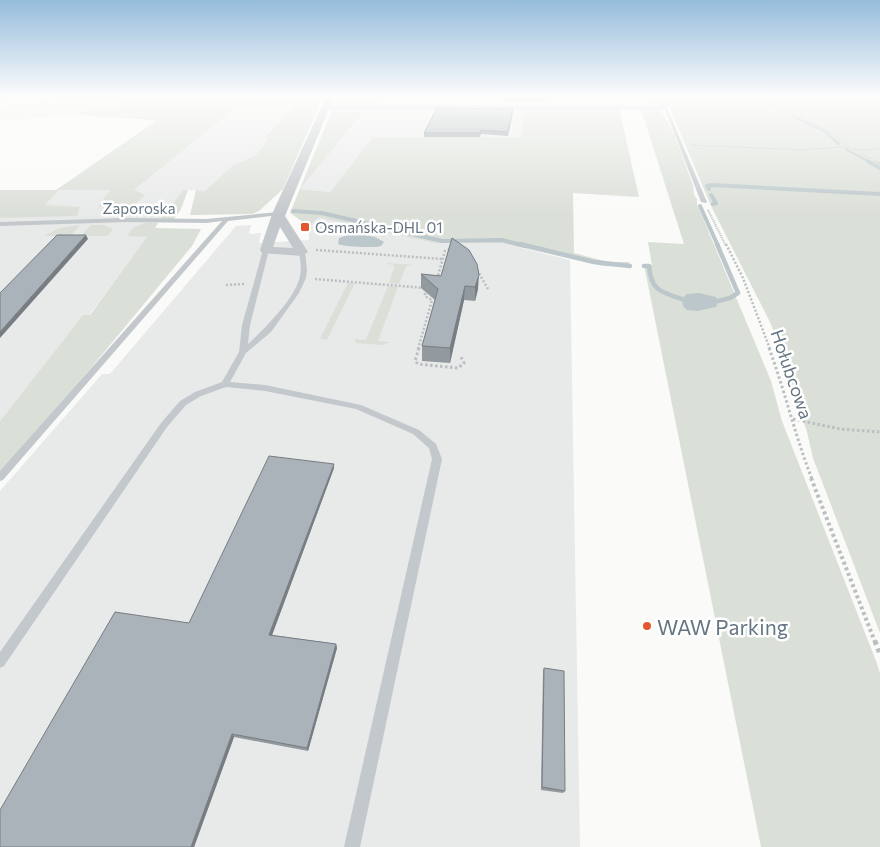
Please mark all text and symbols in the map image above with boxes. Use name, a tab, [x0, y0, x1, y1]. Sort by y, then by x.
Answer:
street label: Zaporoska	[102, 199, 176, 217]
place label: Osmańska-DHL 01	[315, 218, 443, 236]
marker: Osmańska-DHL 01	[299, 221, 311, 233]
street label: Hołubcowa	[766, 326, 818, 422]
place label: WAW Parking	[657, 614, 788, 639]
marker: WAW Parking	[641, 620, 653, 632]

